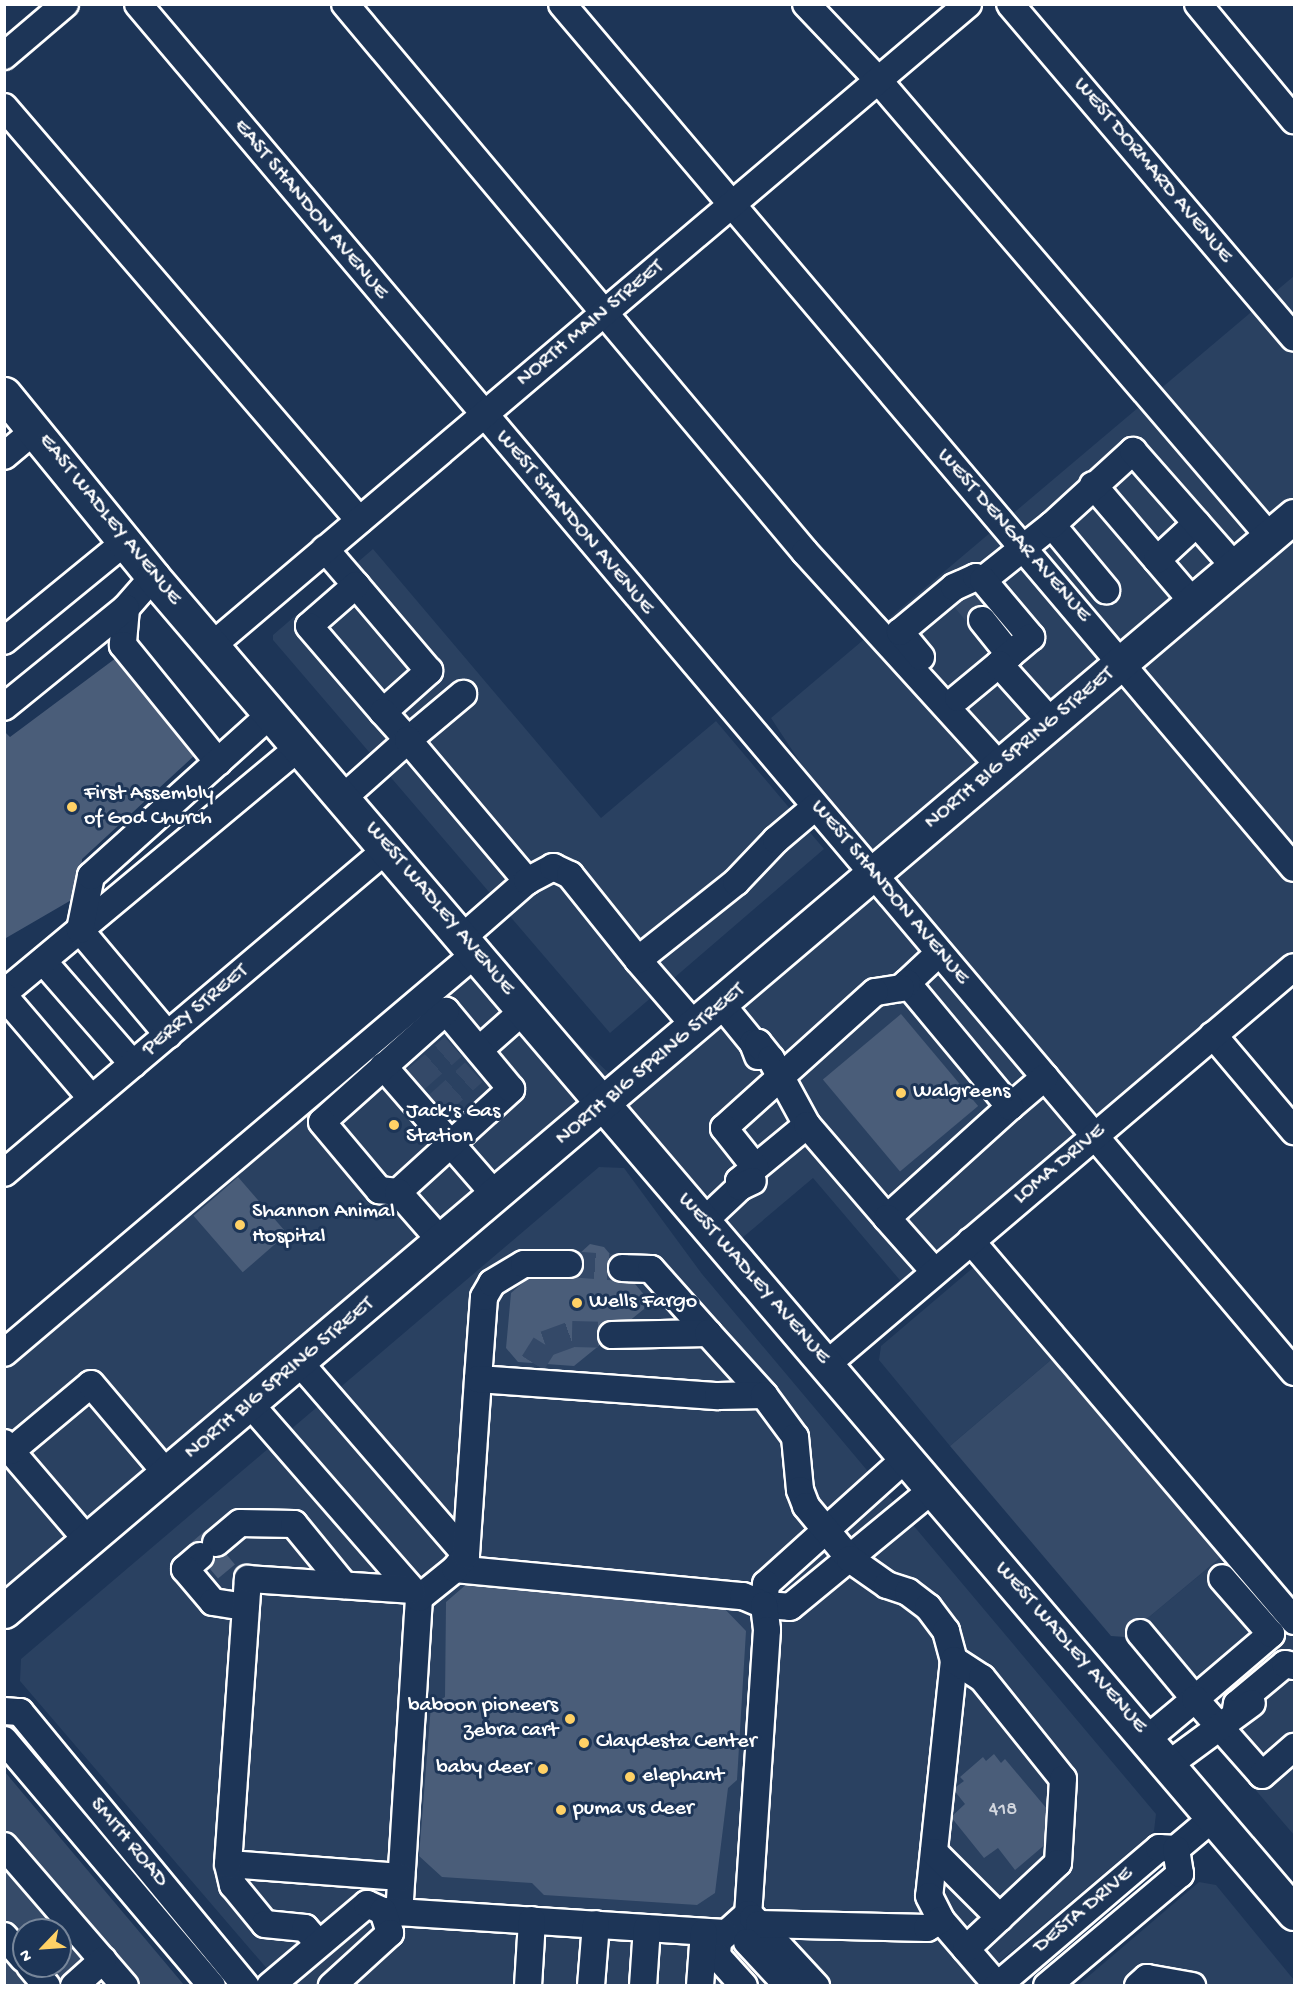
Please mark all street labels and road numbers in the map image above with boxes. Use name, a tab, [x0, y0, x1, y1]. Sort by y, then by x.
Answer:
street label: WEST DORMARD AVENUE	[1067, 73, 1237, 269]
street label: EAST SHANDON AVENUE	[227, 114, 393, 306]
street label: NORTH MAIN STREET	[512, 255, 670, 393]
street label: WEST SHANDON AVENUE	[489, 425, 659, 621]
street label: EAST WADLEY AVENUE	[32, 429, 186, 611]
street label: WEST DENGAR AVENUE	[930, 444, 1096, 628]
street label: NORTH BIG SPRING STREET	[920, 662, 1120, 836]
street label: WEST SHANDON AVENUE	[804, 795, 974, 991]
street label: WEST WADLEY AVENUE	[358, 817, 520, 1001]
street label: PERRY STREET	[138, 959, 254, 1063]
street label: NORTH BIG SPRING STREET	[551, 978, 751, 1152]
street label: LOMA DRIVE	[1009, 1119, 1111, 1211]
street label: WEST WADLEY AVENUE	[671, 1188, 835, 1370]
street label: NORTH BIG SPRING STREET	[180, 1292, 380, 1466]
street label: WEST WADLEY AVENUE	[988, 1557, 1152, 1739]
street label: SMITH ROAD	[83, 1793, 173, 1893]
street label: DESTA DRIVE	[1029, 1862, 1139, 1960]

